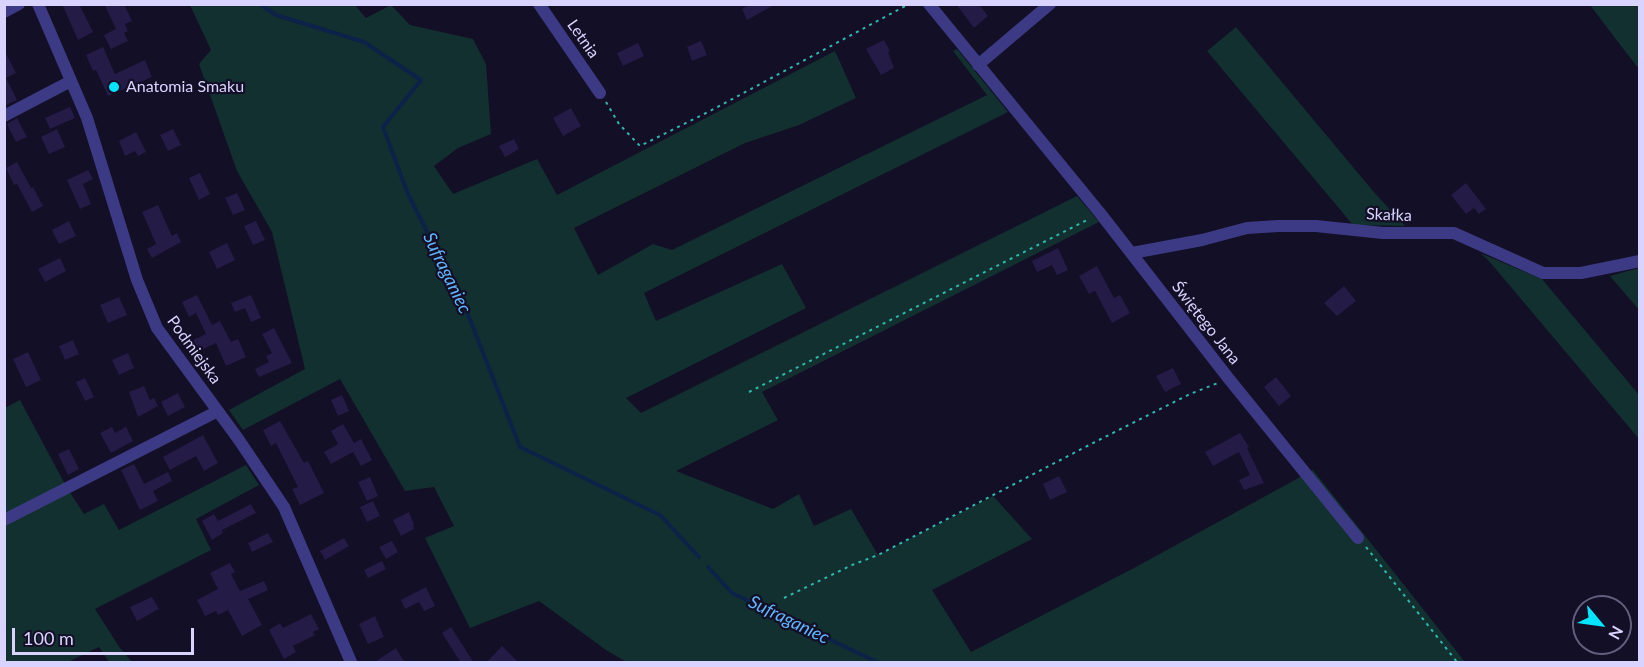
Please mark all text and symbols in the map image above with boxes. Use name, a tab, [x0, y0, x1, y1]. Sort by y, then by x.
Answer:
street label: Letnia	[563, 16, 603, 62]
place label: Anatomia Smaku	[126, 77, 244, 97]
marker: Anatomia Smaku	[107, 80, 121, 94]
street label: Skałka	[1366, 205, 1412, 225]
water label: Sufraganiec	[418, 229, 476, 317]
street label: Świętego Jana	[1168, 278, 1244, 368]
street label: Podmiejska	[163, 312, 225, 388]
water label: Sufraganiec	[745, 591, 833, 649]
north arrow	[1572, 595, 1632, 655]
scale bar	[15, 616, 196, 654]
text: N	[1605, 623, 1628, 643]
text: 100 m	[23, 627, 74, 649]

